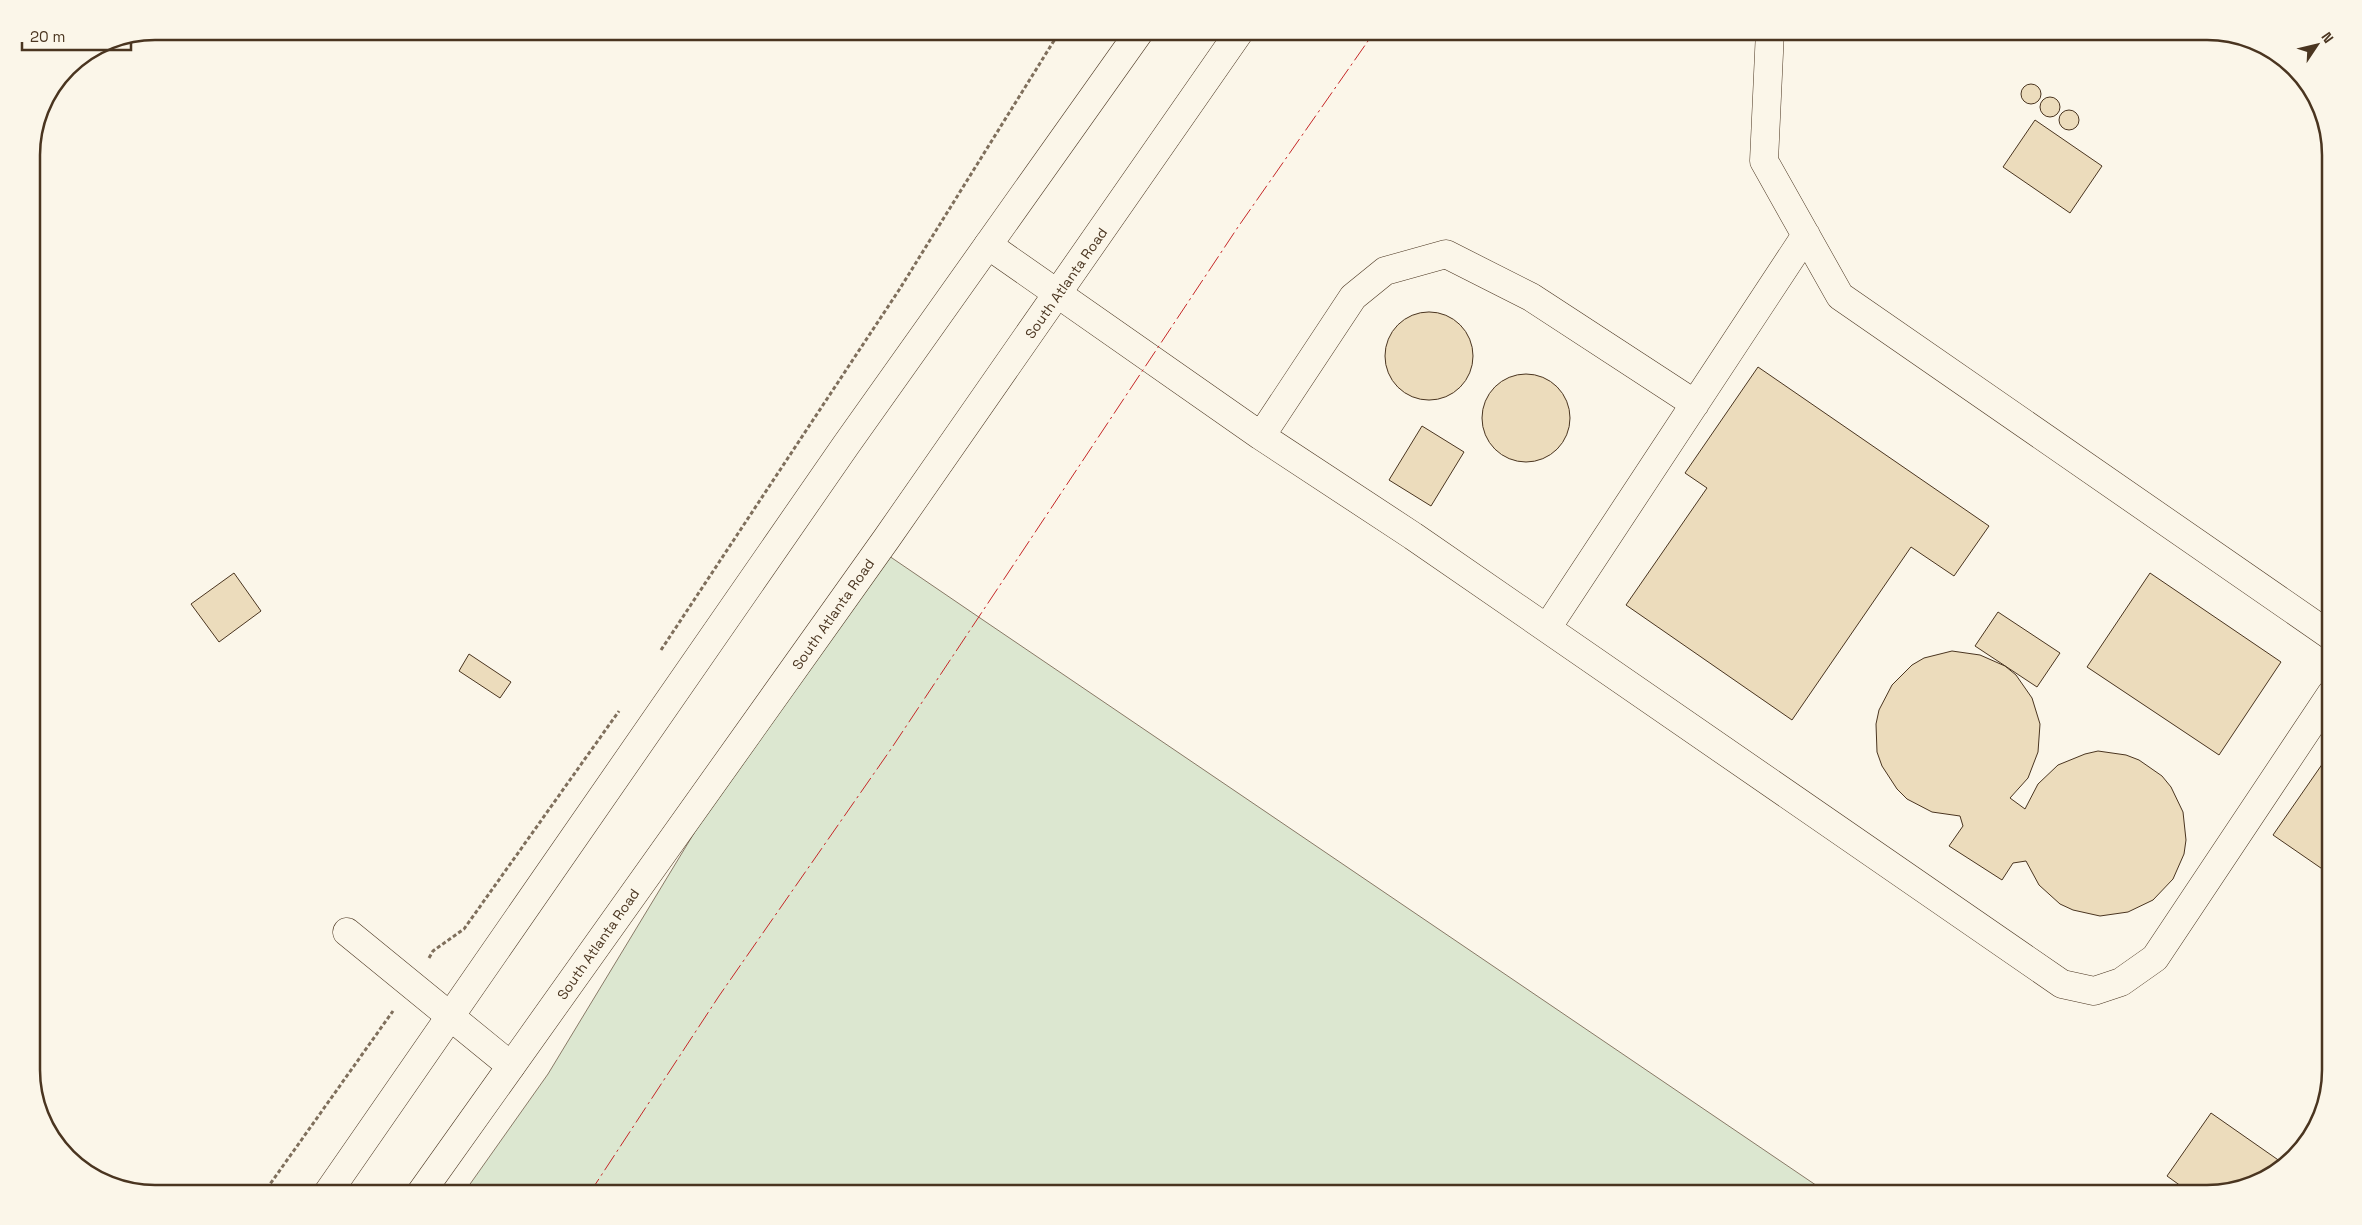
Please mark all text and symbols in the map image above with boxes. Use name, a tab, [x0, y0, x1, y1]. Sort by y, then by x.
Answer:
scale bar	[22, 20, 131, 52]
north arrow	[2292, 20, 2342, 70]
text: 20 m	[30, 27, 65, 46]
text: N	[2318, 29, 2338, 47]
street label: South Atlanta Road	[1021, 224, 1111, 342]
street label: South Atlanta Road	[788, 555, 878, 673]
street label: South Atlanta Road	[553, 885, 643, 1003]

